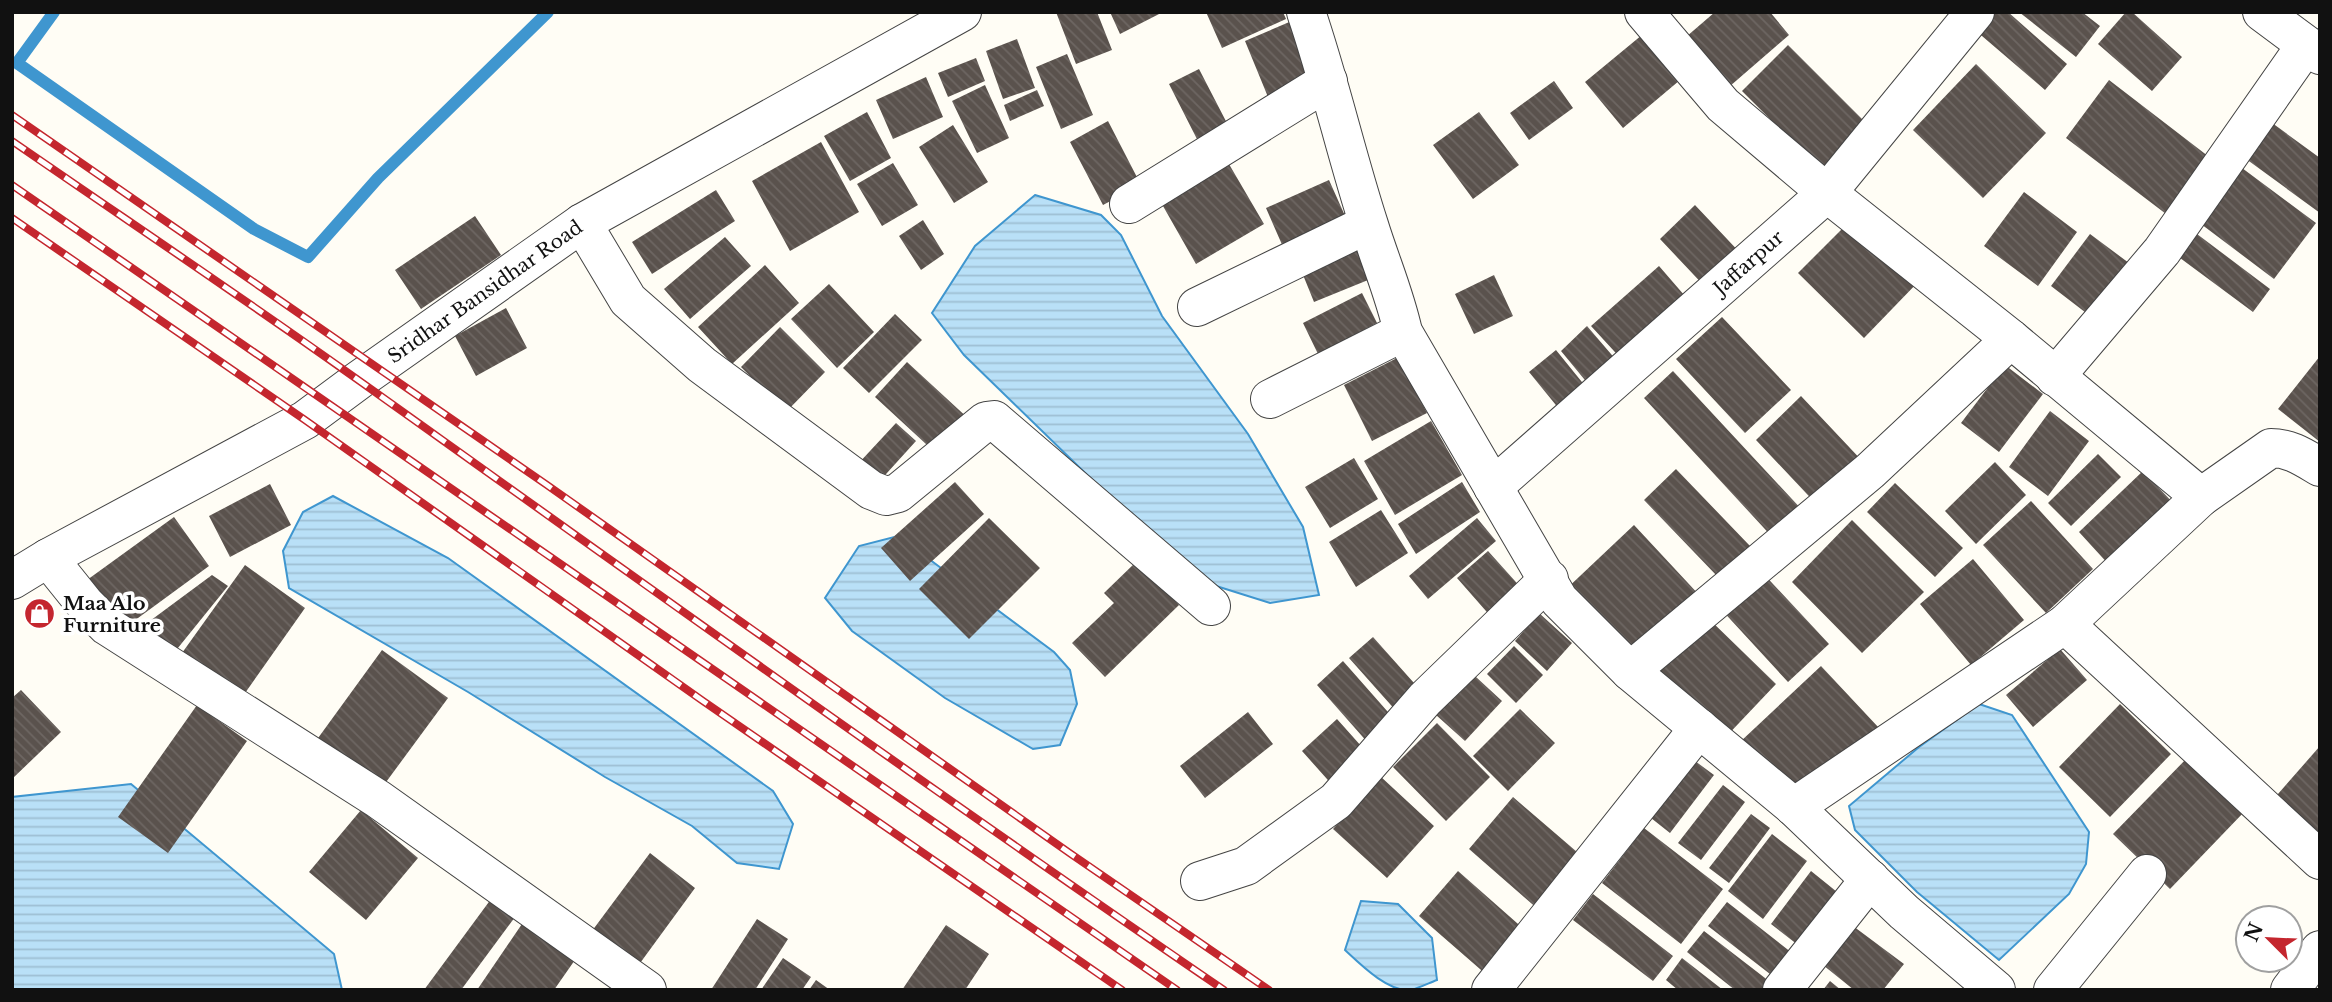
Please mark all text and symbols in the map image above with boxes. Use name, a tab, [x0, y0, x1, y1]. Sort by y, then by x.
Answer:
street label: Sridhar Bansidhar Road	[383, 215, 587, 368]
street label: Jaffarpur	[1707, 226, 1788, 302]
place label: Maa Alo Furniture	[63, 592, 161, 637]
shop icon: Maa Alo Furniture	[23, 597, 57, 631]
north arrow	[2234, 904, 2304, 974]
text: N	[2240, 919, 2268, 945]

